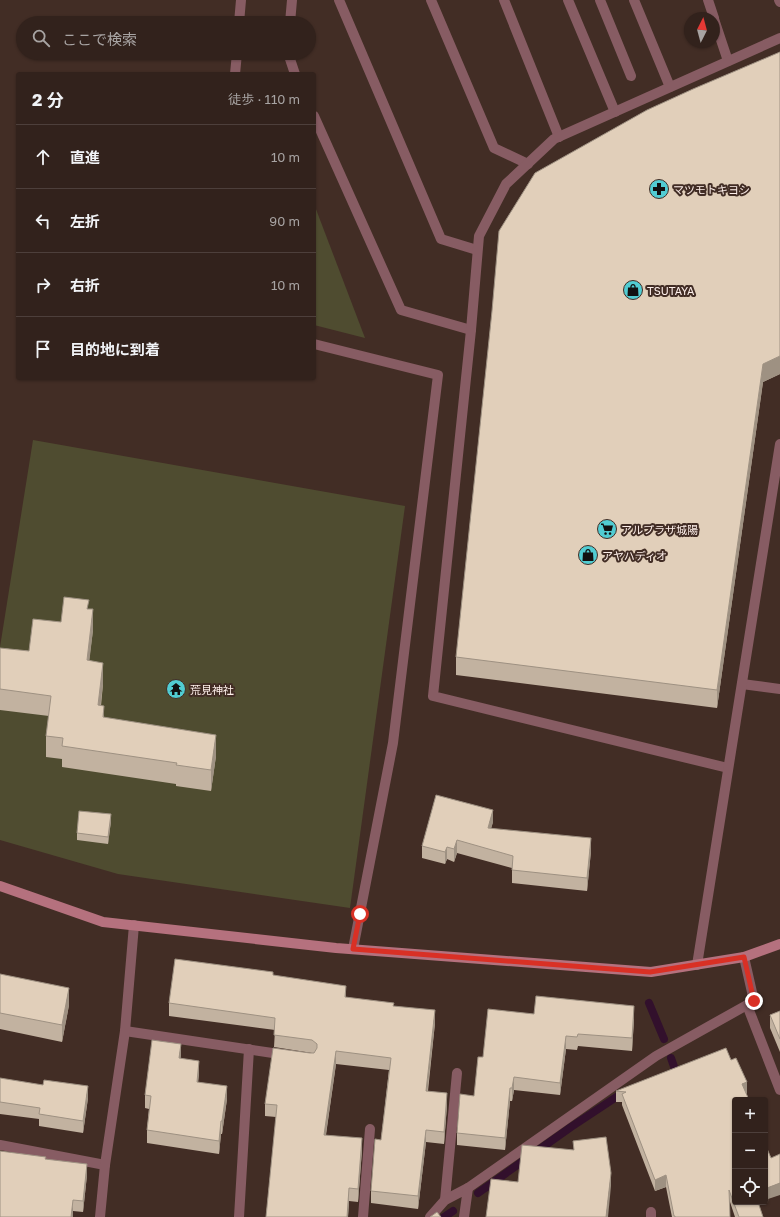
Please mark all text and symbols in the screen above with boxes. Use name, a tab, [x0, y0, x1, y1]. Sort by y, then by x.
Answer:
north arrow	[684, 12, 720, 48]
search box	[16, 16, 316, 60]
icon: search	[30, 27, 52, 49]
text: ここで検索	[62, 30, 137, 48]
text: 2 分	[32, 89, 64, 110]
text: 徒歩 · 110 m	[228, 91, 300, 107]
icon: ahead	[32, 146, 54, 168]
text: 直進	[70, 148, 100, 166]
text: 10 m	[271, 149, 300, 165]
pharmacy icon: マツモトキヨシ	[648, 178, 670, 200]
place label: マツモトキヨシ	[673, 183, 750, 196]
icon: left	[32, 210, 54, 232]
text: 左折	[70, 212, 100, 230]
text: 90 m	[269, 213, 300, 229]
icon: right	[32, 274, 54, 296]
text: 右折	[70, 276, 100, 294]
text: 10 m	[271, 277, 300, 293]
shop icon: TSUTAYA	[622, 279, 644, 301]
place label: TSUTAYA	[647, 284, 695, 297]
icon: arrive	[32, 338, 54, 360]
text: 目的地に到着	[70, 340, 160, 358]
supermarket icon: アルプラザ城陽	[596, 518, 618, 540]
place label: アルプラザ城陽	[621, 523, 698, 536]
shop icon: アヤハディオ	[577, 544, 599, 566]
place label: アヤハディオ	[602, 549, 667, 562]
temple icon: 荒見神社	[165, 678, 187, 700]
place label: 荒見神社	[190, 683, 234, 696]
route start	[351, 905, 369, 923]
route end	[745, 992, 763, 1010]
map controls	[732, 1097, 768, 1205]
button: +	[732, 1097, 768, 1133]
button: −	[732, 1133, 768, 1169]
button: locate	[732, 1169, 768, 1205]

